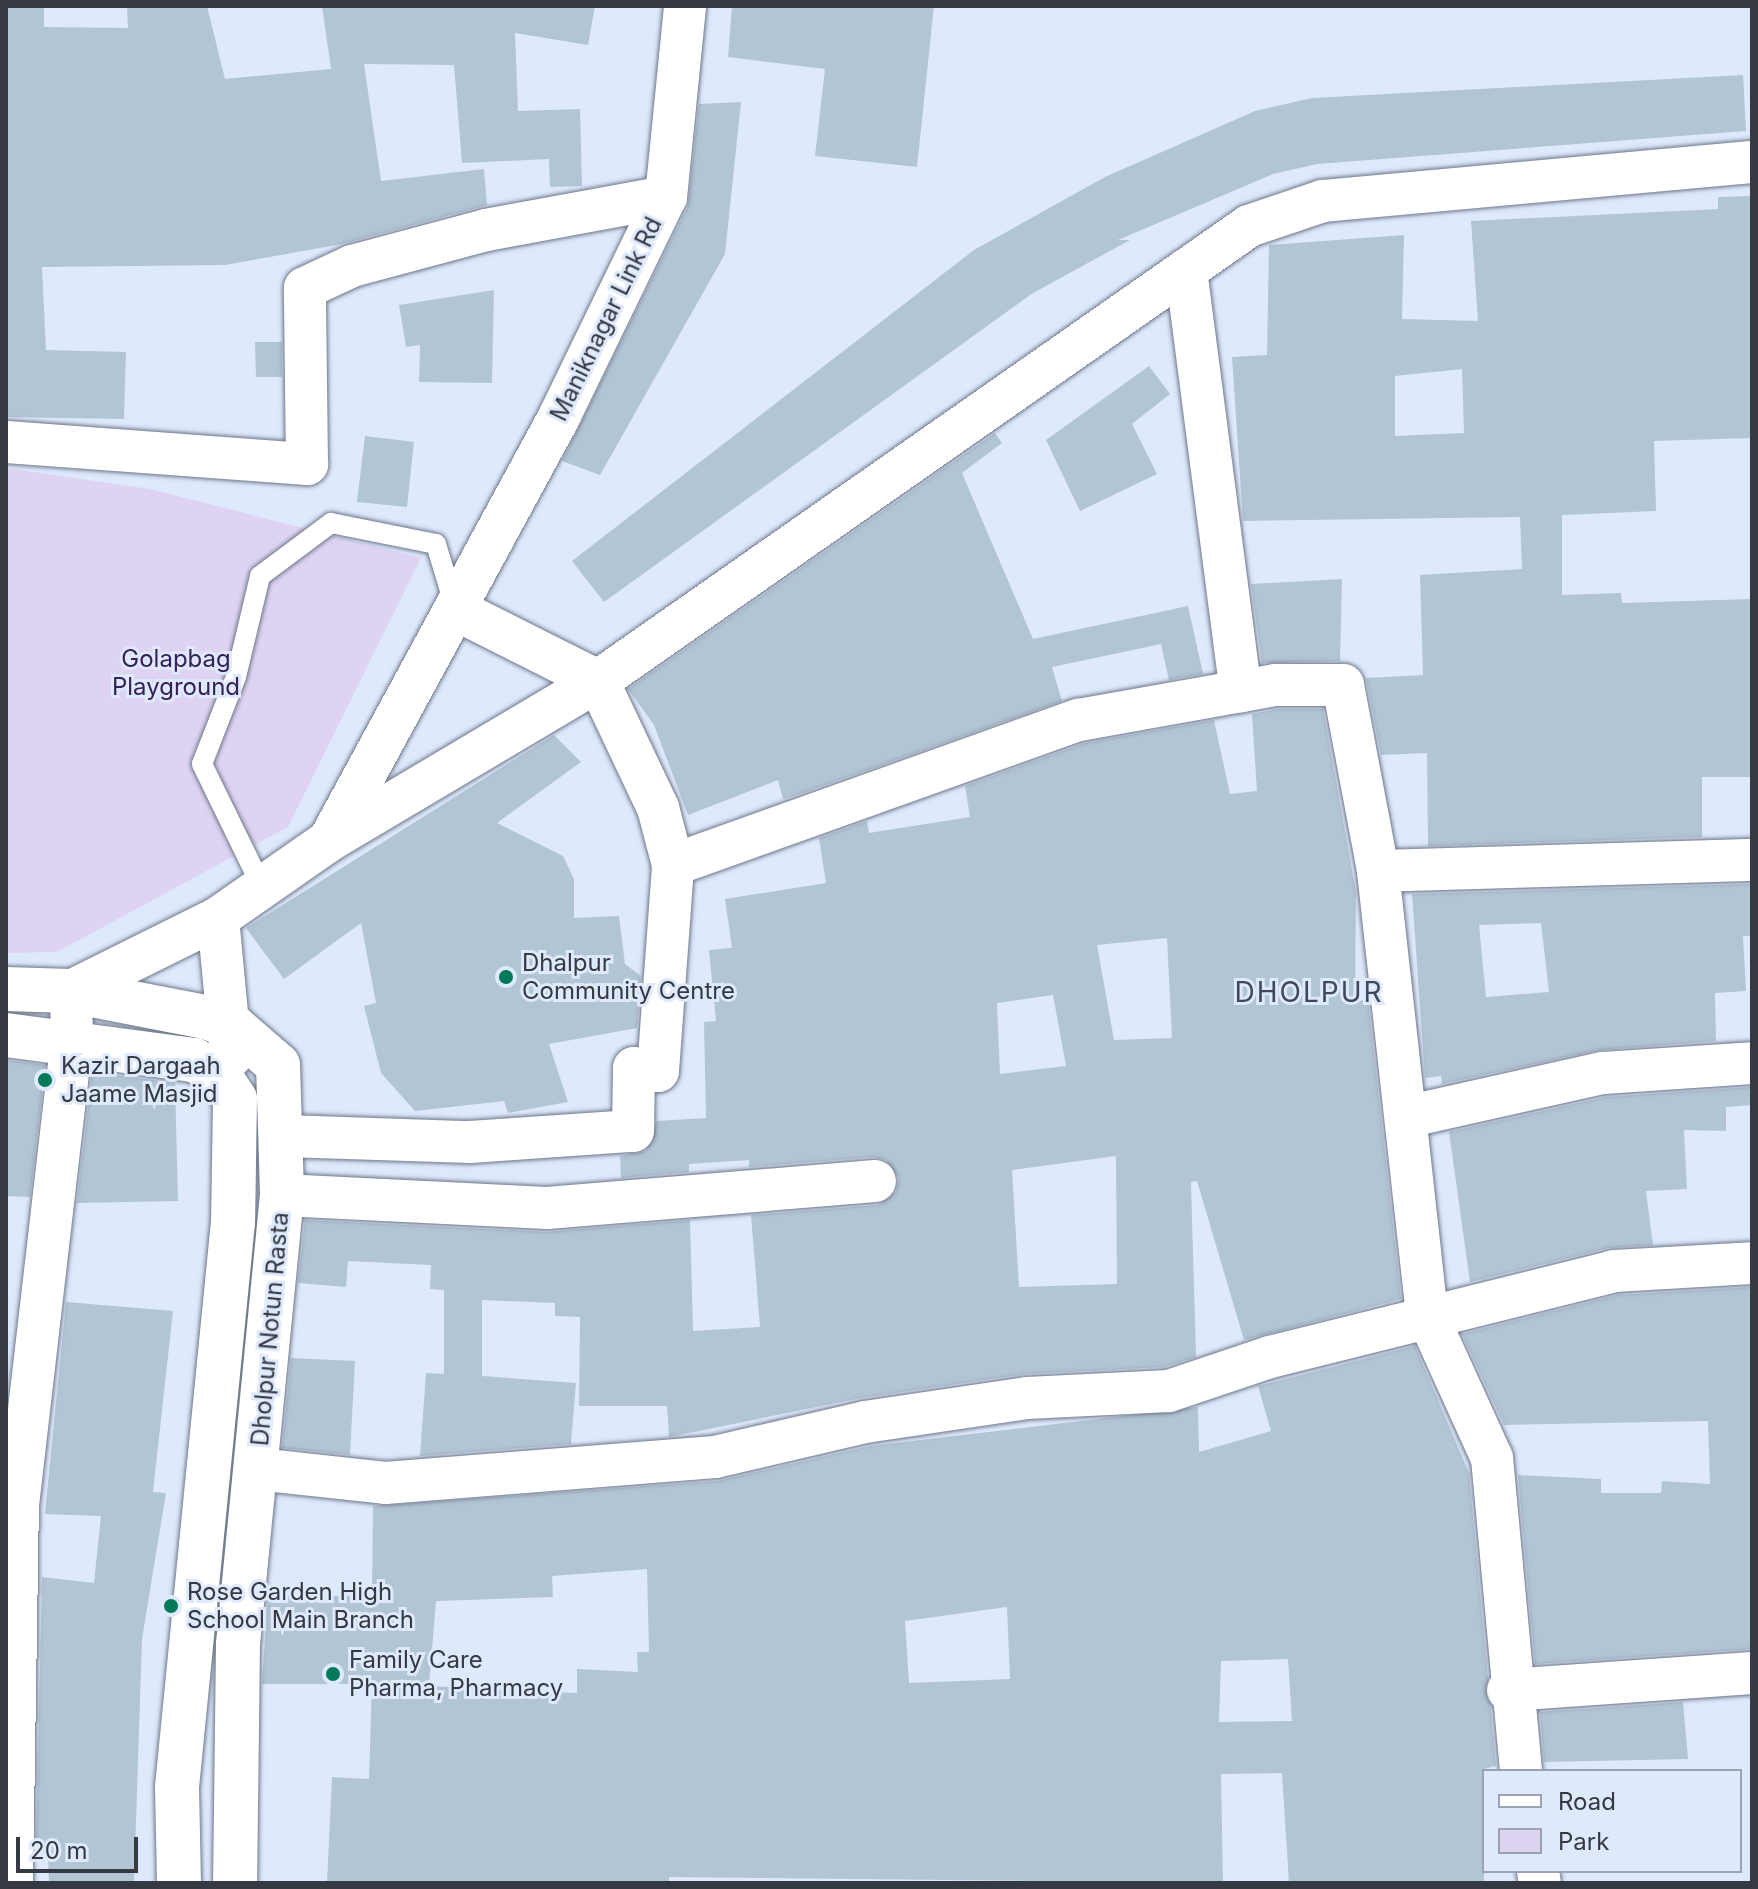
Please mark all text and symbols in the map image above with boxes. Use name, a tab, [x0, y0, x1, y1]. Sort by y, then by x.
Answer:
street label: Maniknagar Link Rd	[544, 212, 668, 426]
park label: Golapbag Playground	[112, 645, 240, 701]
place label: Dhalpur Community Centre	[522, 949, 735, 1005]
marker: Dhalpur Community Centre	[497, 968, 515, 986]
district label: DHOLPUR	[1235, 975, 1383, 1009]
place label: Kazir Dargaah Jaame Masjid	[61, 1052, 221, 1108]
marker: Kazir Dargaah Jaame Masjid	[36, 1071, 54, 1089]
street label: Dholpur Notun Rasta	[245, 1211, 295, 1447]
place label: Rose Garden High School Main Branch	[187, 1578, 414, 1634]
marker: Rose Garden High School Main Branch	[162, 1597, 180, 1615]
place label: Family Care Pharma, Pharmacy	[349, 1646, 563, 1702]
marker: Family Care Pharma, Pharmacy	[324, 1665, 342, 1683]
legend	[1482, 1769, 1742, 1873]
text: Road	[1558, 1787, 1616, 1816]
scale bar	[20, 1821, 142, 1871]
text: Park	[1558, 1827, 1609, 1856]
text: 20 m	[30, 1836, 88, 1865]

